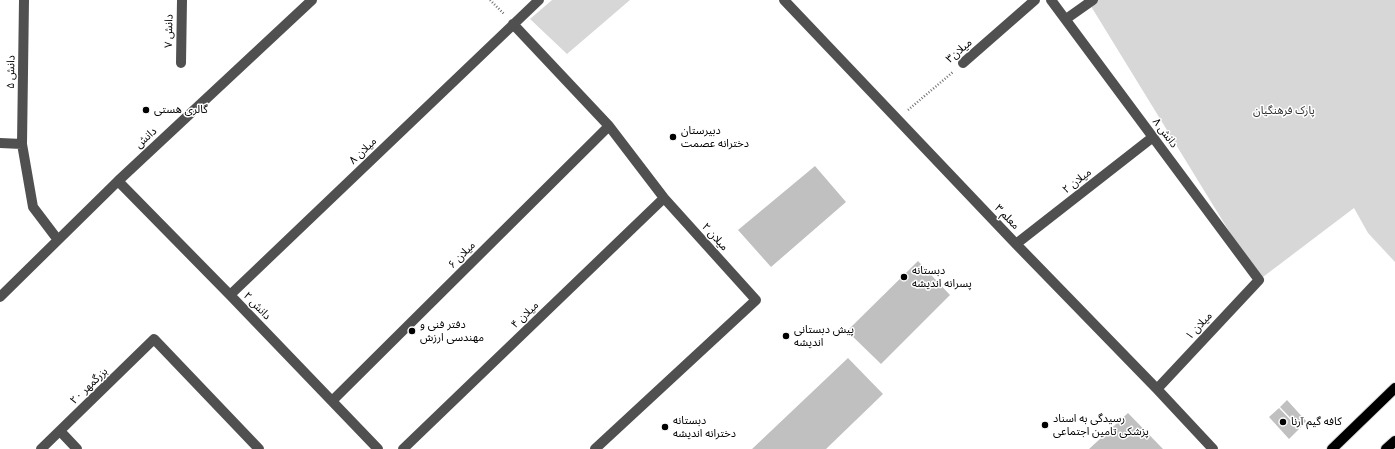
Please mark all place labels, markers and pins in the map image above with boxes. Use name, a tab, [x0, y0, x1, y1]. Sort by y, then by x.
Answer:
place label: گالری هستی	[154, 103, 208, 117]
marker: گالری هستی	[141, 105, 151, 115]
place label: دبیرستان دخترانه عصمت	[681, 124, 749, 150]
marker: دبیرستان دخترانه عصمت	[668, 132, 678, 142]
place label: دبستانه پسرانه اندیشه	[912, 264, 972, 290]
marker: دبستانه پسرانه اندیشه	[899, 272, 909, 282]
place label: دفتر فنی و مهندسی ارزش	[420, 318, 484, 344]
place label: پیش دبستانی اندیشه	[794, 323, 854, 349]
marker: دفتر فنی و مهندسی ارزش	[407, 326, 417, 336]
marker: پیش دبستانی اندیشه	[781, 331, 791, 341]
place label: رسیدگی به اسناد پزشکی تامین اجتماعی	[1053, 412, 1149, 438]
place label: دبستانه دخترانه اندیشه	[673, 414, 736, 440]
place label: کافه گیم آرنا	[1291, 415, 1342, 429]
marker: کافه گیم آرنا	[1278, 417, 1288, 427]
marker: رسیدگی به اسناد پزشکی تامین اجتماعی	[1040, 420, 1050, 430]
marker: دبستانه دخترانه اندیشه	[660, 422, 670, 432]

